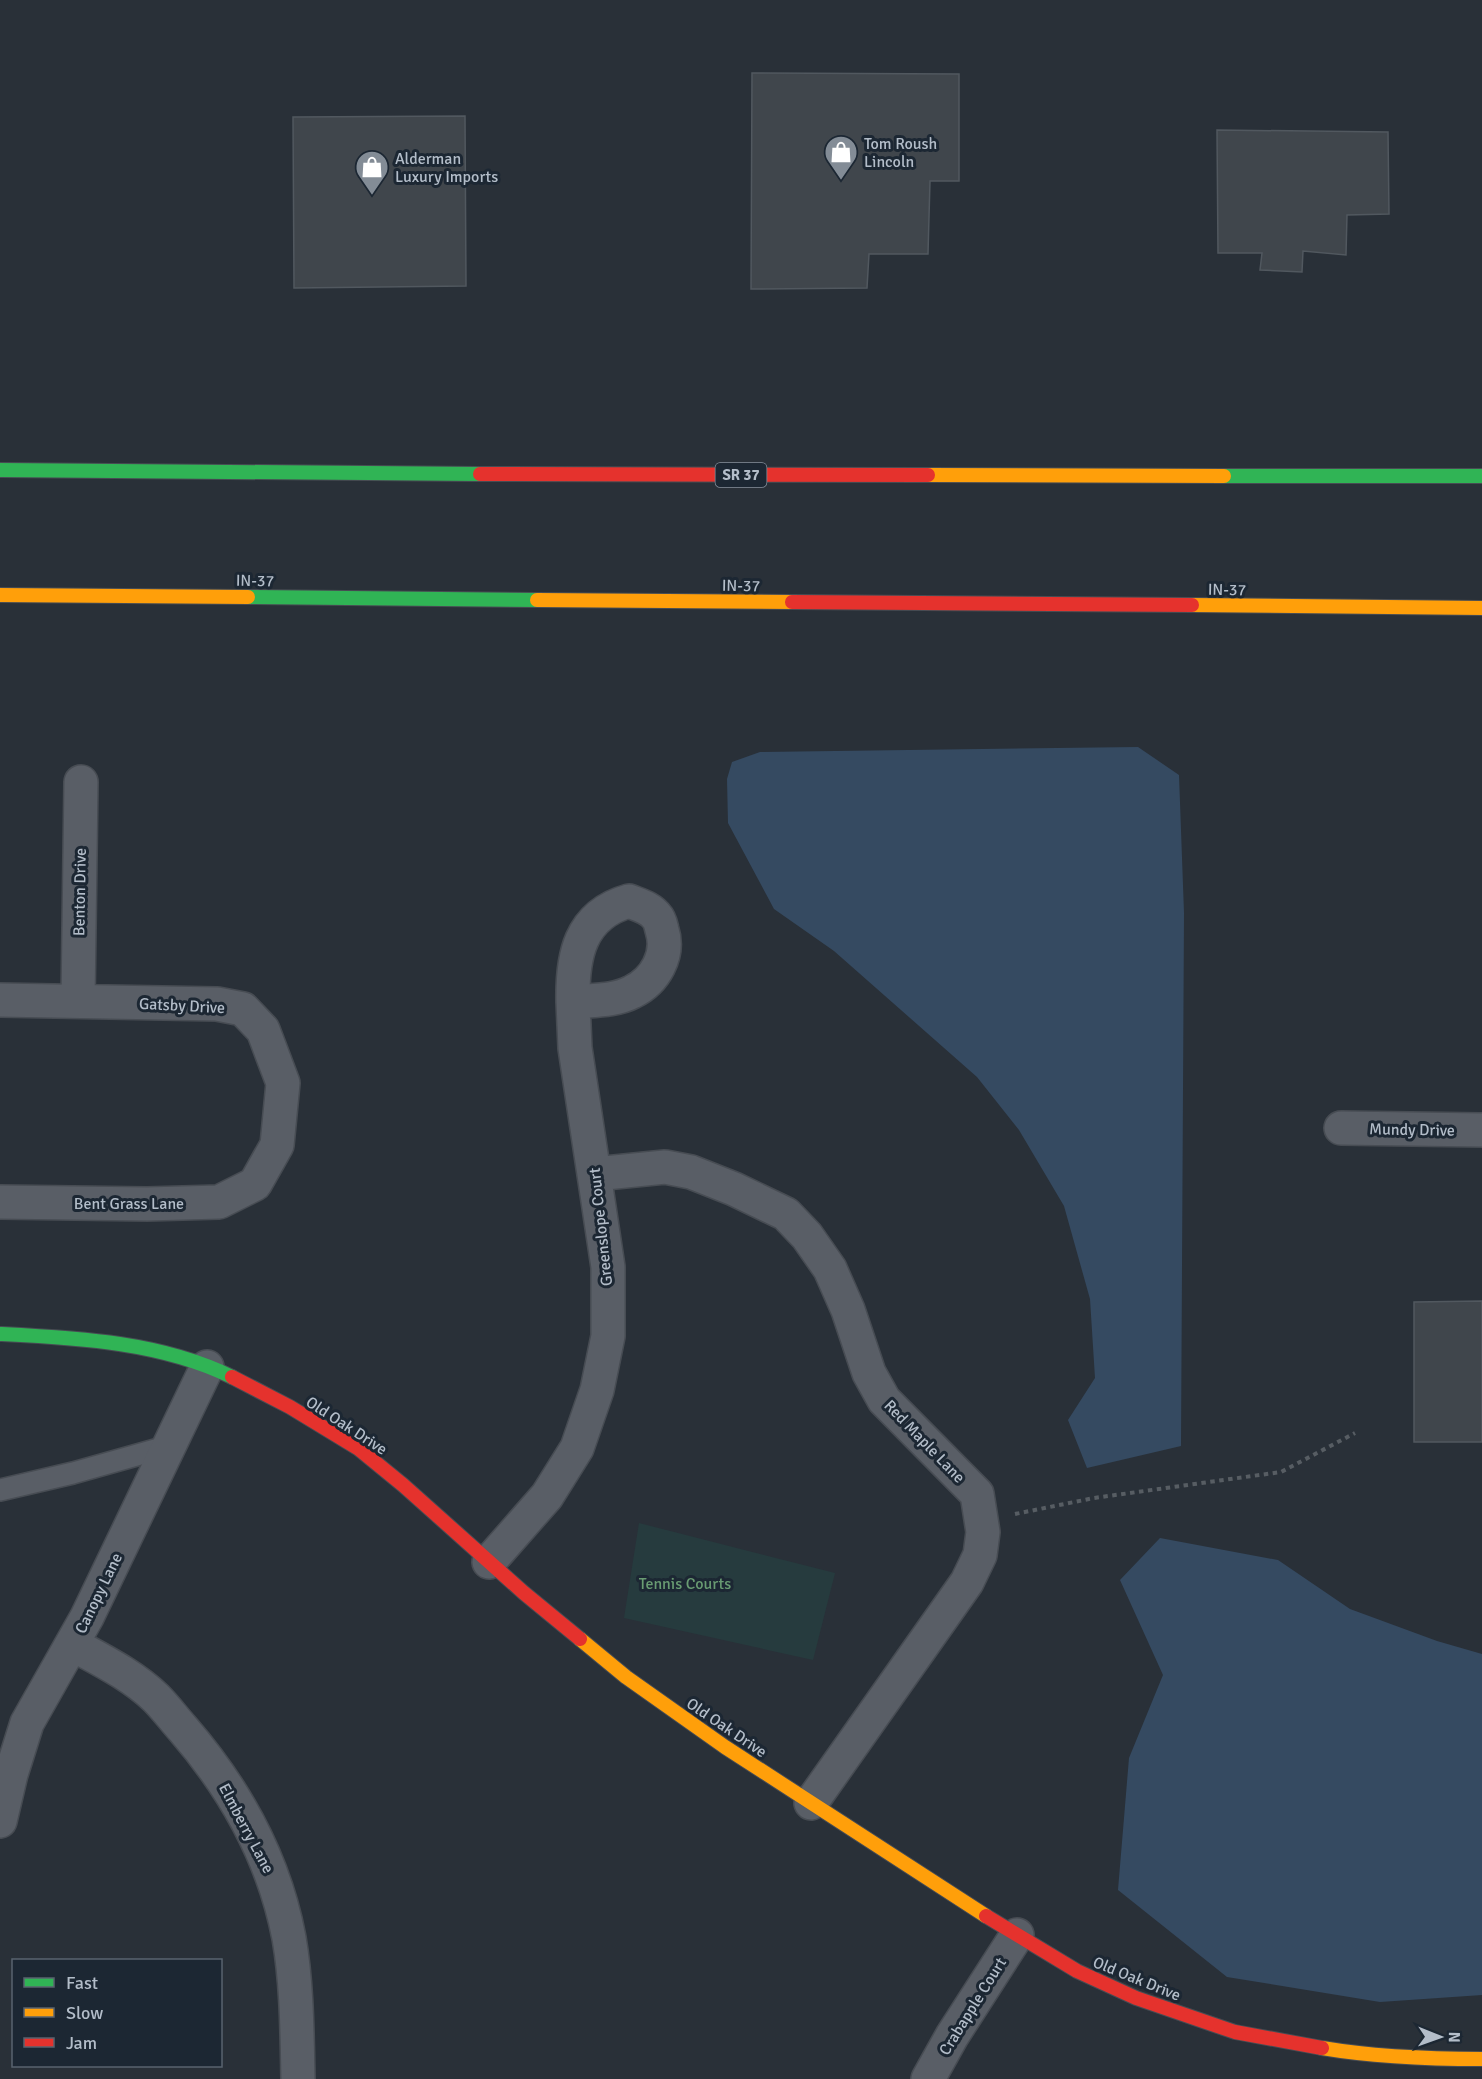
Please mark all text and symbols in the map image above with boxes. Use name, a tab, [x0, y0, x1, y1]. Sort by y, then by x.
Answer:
shop icon: Tom Roush Lincoln	[823, 134, 859, 181]
place label: Tom Roush Lincoln	[864, 134, 937, 172]
shop icon: Alderman Luxury Imports	[354, 149, 390, 196]
place label: Alderman Luxury Imports	[395, 149, 498, 187]
road number: SR 37	[716, 463, 766, 487]
street label: IN-37	[236, 571, 274, 591]
street label: IN-37	[722, 576, 760, 596]
street label: IN-37	[1208, 580, 1246, 600]
street label: Benton Drive	[69, 848, 91, 936]
street label: Gatsby Drive	[138, 994, 225, 1018]
street label: Mundy Drive	[1369, 1119, 1455, 1141]
street label: Greenslope Court	[585, 1166, 617, 1287]
street label: Bent Grass Lane	[74, 1194, 184, 1214]
street label: Old Oak Drive	[302, 1392, 391, 1460]
street label: Red Maple Lane	[880, 1396, 969, 1487]
street label: Canopy Lane	[71, 1550, 127, 1637]
park label: Tennis Courts	[639, 1574, 731, 1594]
street label: Old Oak Drive	[682, 1694, 771, 1762]
street label: Elmberry Lane	[214, 1780, 278, 1877]
street label: Old Oak Drive	[1090, 1952, 1183, 2006]
street label: Crabapple Court	[935, 1954, 1011, 2059]
legend	[12, 1959, 222, 2067]
text: Fast	[66, 1972, 98, 1994]
text: Slow	[66, 2002, 103, 2024]
north arrow	[1410, 2007, 1470, 2067]
text: Jam	[66, 2032, 97, 2054]
text: N	[1444, 2032, 1464, 2043]

